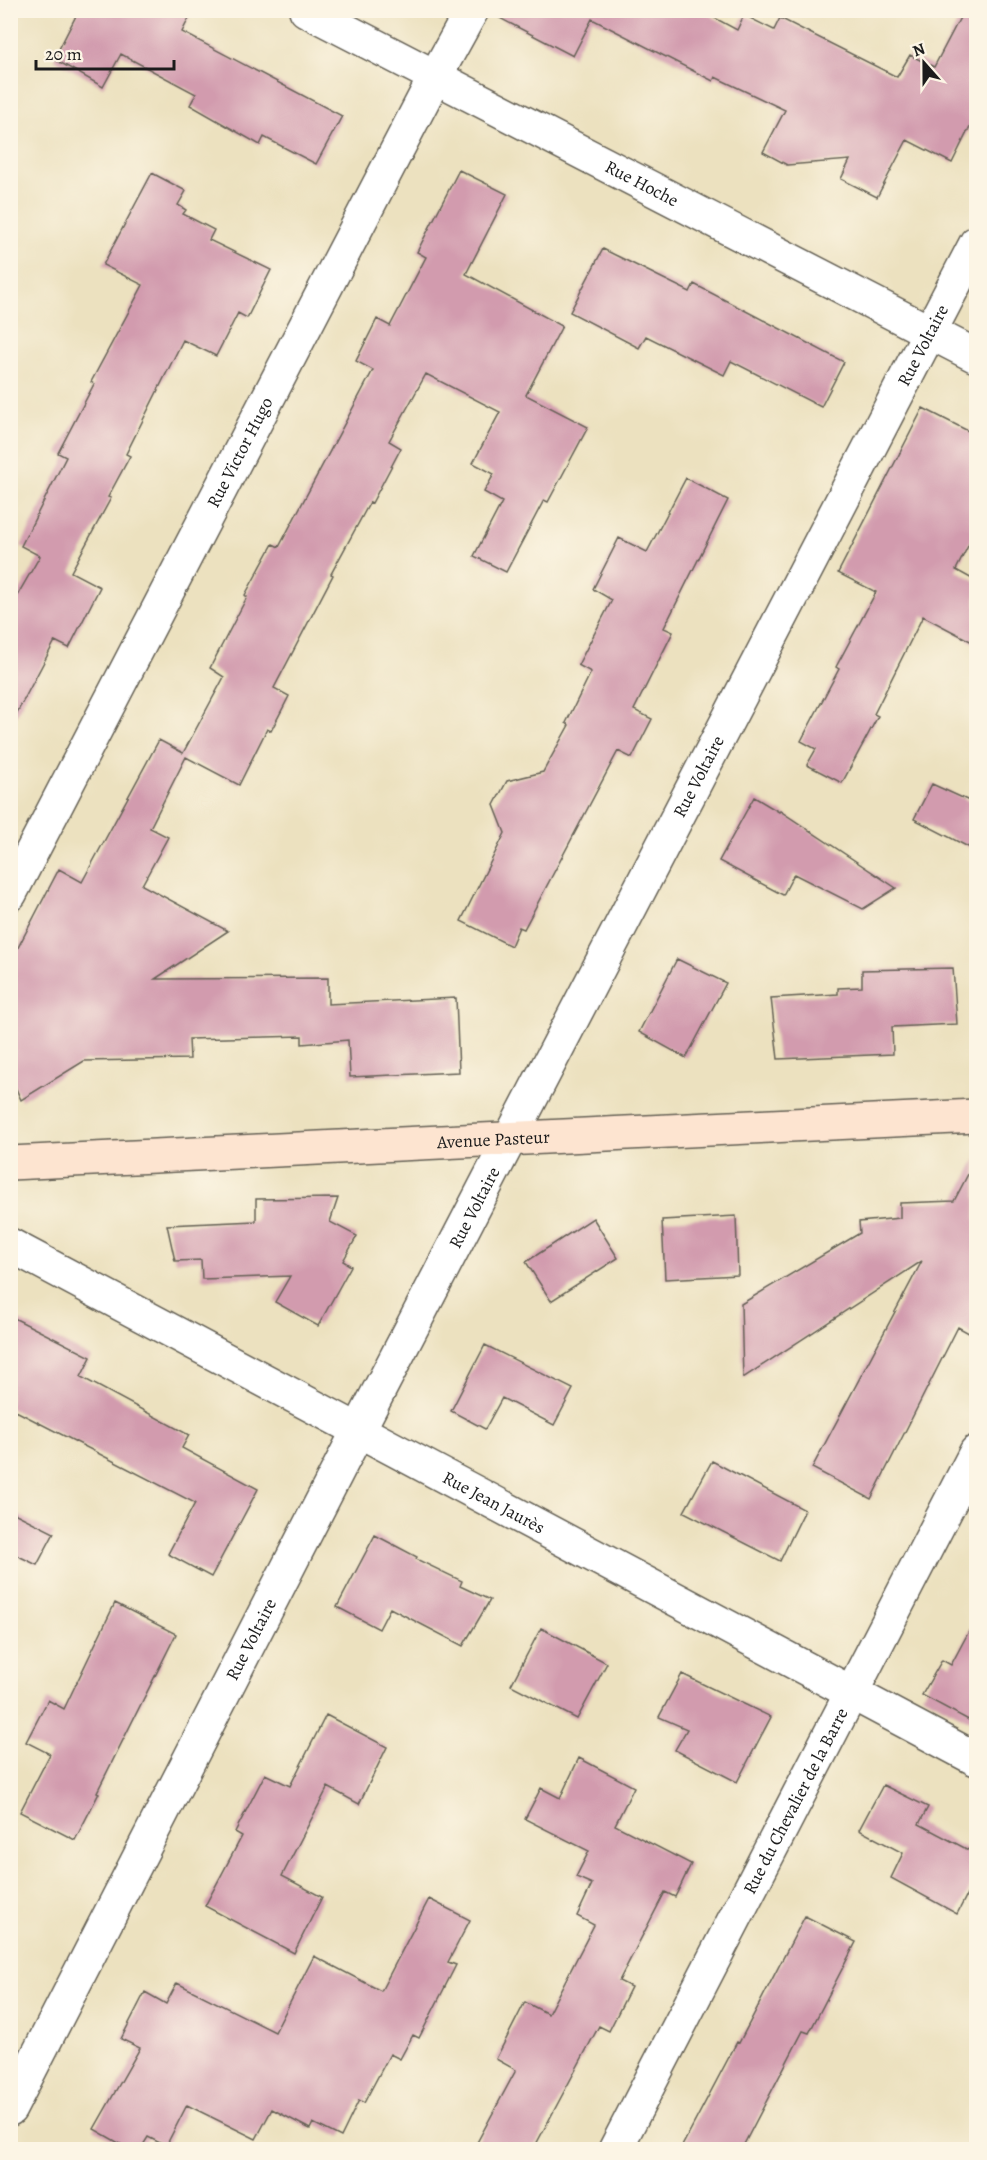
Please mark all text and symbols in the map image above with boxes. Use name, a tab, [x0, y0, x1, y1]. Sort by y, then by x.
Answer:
scale bar	[36, 33, 174, 71]
north arrow	[894, 33, 954, 93]
text: N	[910, 37, 929, 62]
text: 20 m	[45, 42, 82, 66]
street label: Rue Hoche	[601, 155, 683, 212]
street label: Rue Voltaire	[892, 300, 954, 390]
street label: Rue Victor Hugo	[201, 393, 279, 512]
street label: Rue Voltaire	[667, 731, 730, 821]
street label: Avenue Pasteur	[435, 1125, 551, 1154]
street label: Rue Voltaire	[443, 1162, 505, 1253]
street label: Rue Jean Jaurès	[438, 1465, 549, 1539]
street label: Rue Voltaire	[220, 1594, 282, 1684]
street label: Rue du Chevalier de la Barre	[737, 1704, 854, 1898]

